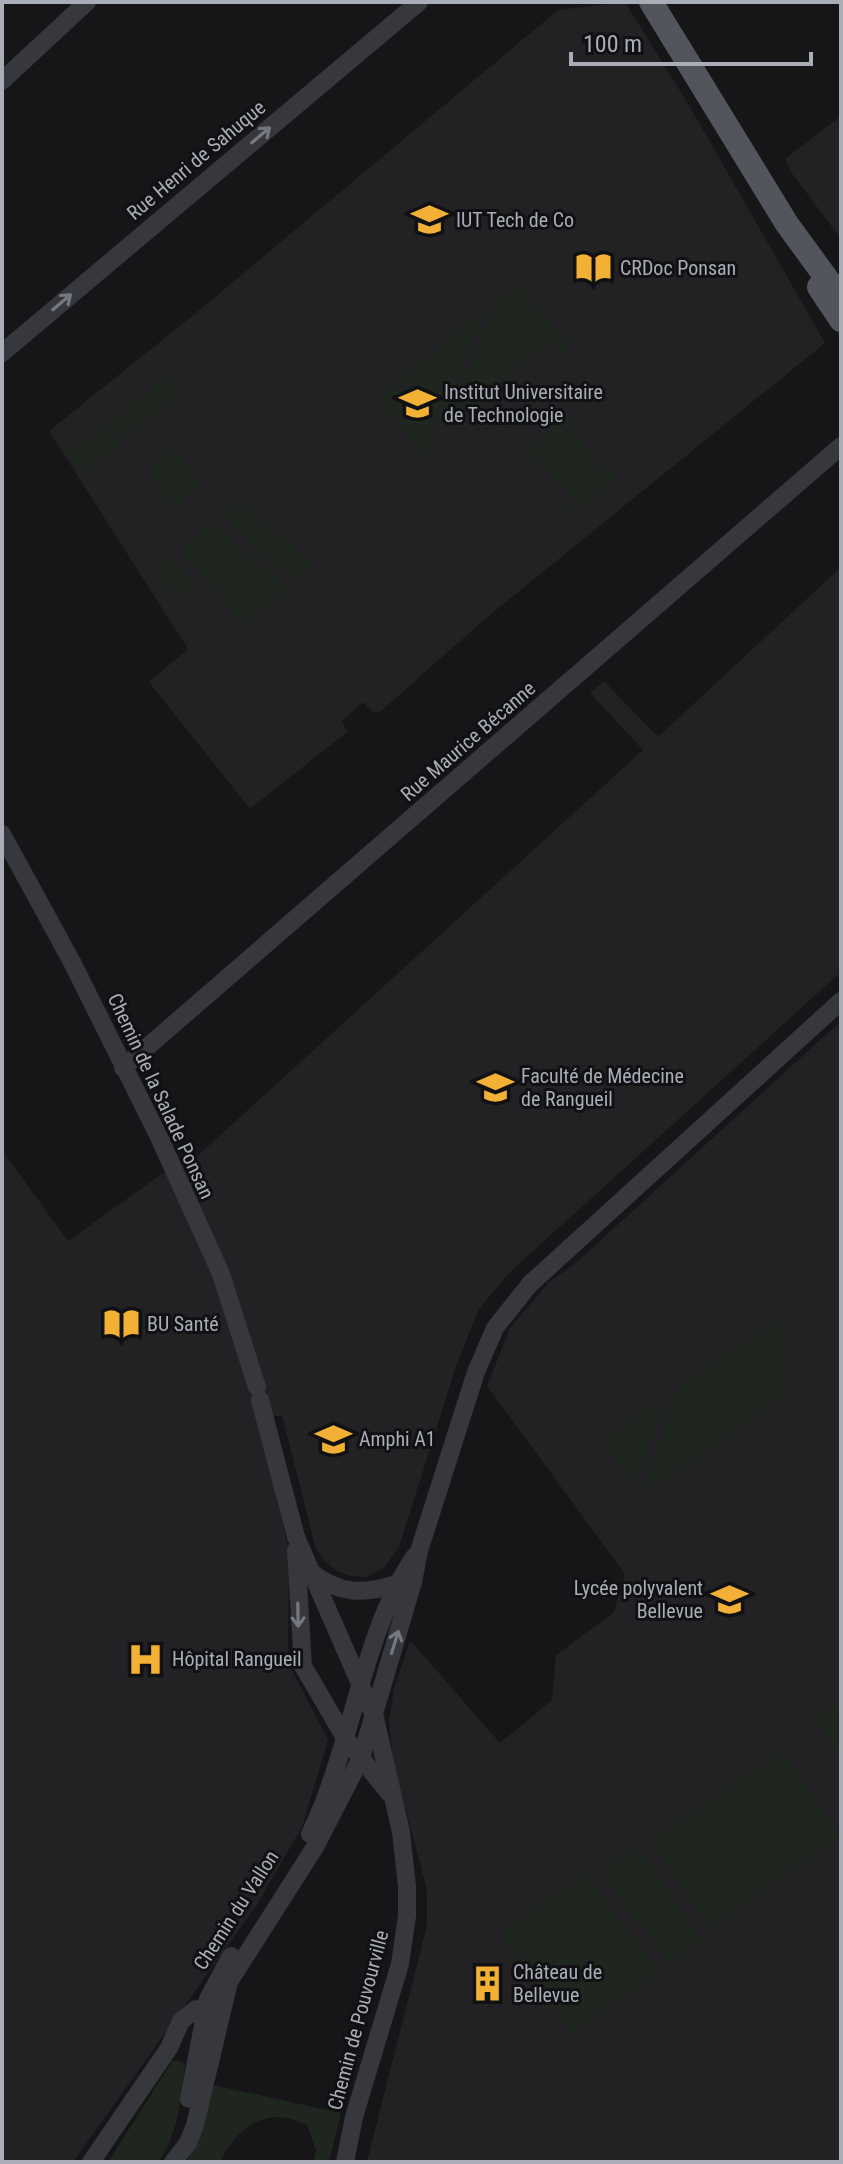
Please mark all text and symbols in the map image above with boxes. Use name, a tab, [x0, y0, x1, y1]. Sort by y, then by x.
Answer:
scale bar	[571, 16, 811, 66]
text: 100 m	[583, 30, 642, 58]
street label: Rue Henri de Sahuque	[122, 95, 270, 225]
one-way arrow	[250, 126, 270, 144]
school or university icon: IUT Tech de Co	[411, 201, 449, 239]
place label: IUT Tech de Co	[456, 208, 574, 232]
library icon: CRDoc Ponsan	[575, 249, 613, 287]
place label: CRDoc Ponsan	[620, 256, 736, 280]
one-way arrow	[51, 293, 71, 311]
place label: Institut Universitaire de Technologie	[444, 380, 603, 427]
school or university icon: Institut Universitaire de Technologie	[399, 384, 437, 422]
street label: Rue Maurice Bécanne	[396, 676, 540, 806]
street label: Chemin de la Salade Ponsan	[103, 989, 219, 1203]
place label: Faculté de Médecine de Rangueil	[521, 1064, 684, 1111]
school or university icon: Faculté de Médecine de Rangueil	[476, 1068, 514, 1106]
library icon: BU Santé	[102, 1305, 140, 1343]
place label: BU Santé	[147, 1312, 219, 1336]
school or university icon: Amphi A1	[314, 1420, 352, 1458]
place label: Amphi A1	[359, 1427, 436, 1451]
place label: Lycée polyvalent Bellevue	[574, 1576, 703, 1623]
school or university icon: Lycée polyvalent Bellevue	[710, 1581, 748, 1619]
one-way arrow	[291, 1601, 306, 1628]
one-way arrow	[388, 1630, 403, 1656]
hospital icon: Hôpital Rangueil	[127, 1640, 165, 1678]
place label: Hôpital Rangueil	[172, 1647, 302, 1671]
street label: Chemin du Vallon	[188, 1846, 284, 1974]
street label: Chemin de Pouvourville	[322, 1928, 394, 2112]
place label: Château de Bellevue	[513, 1960, 602, 2007]
building icon: Château de Bellevue	[468, 1964, 506, 2002]

